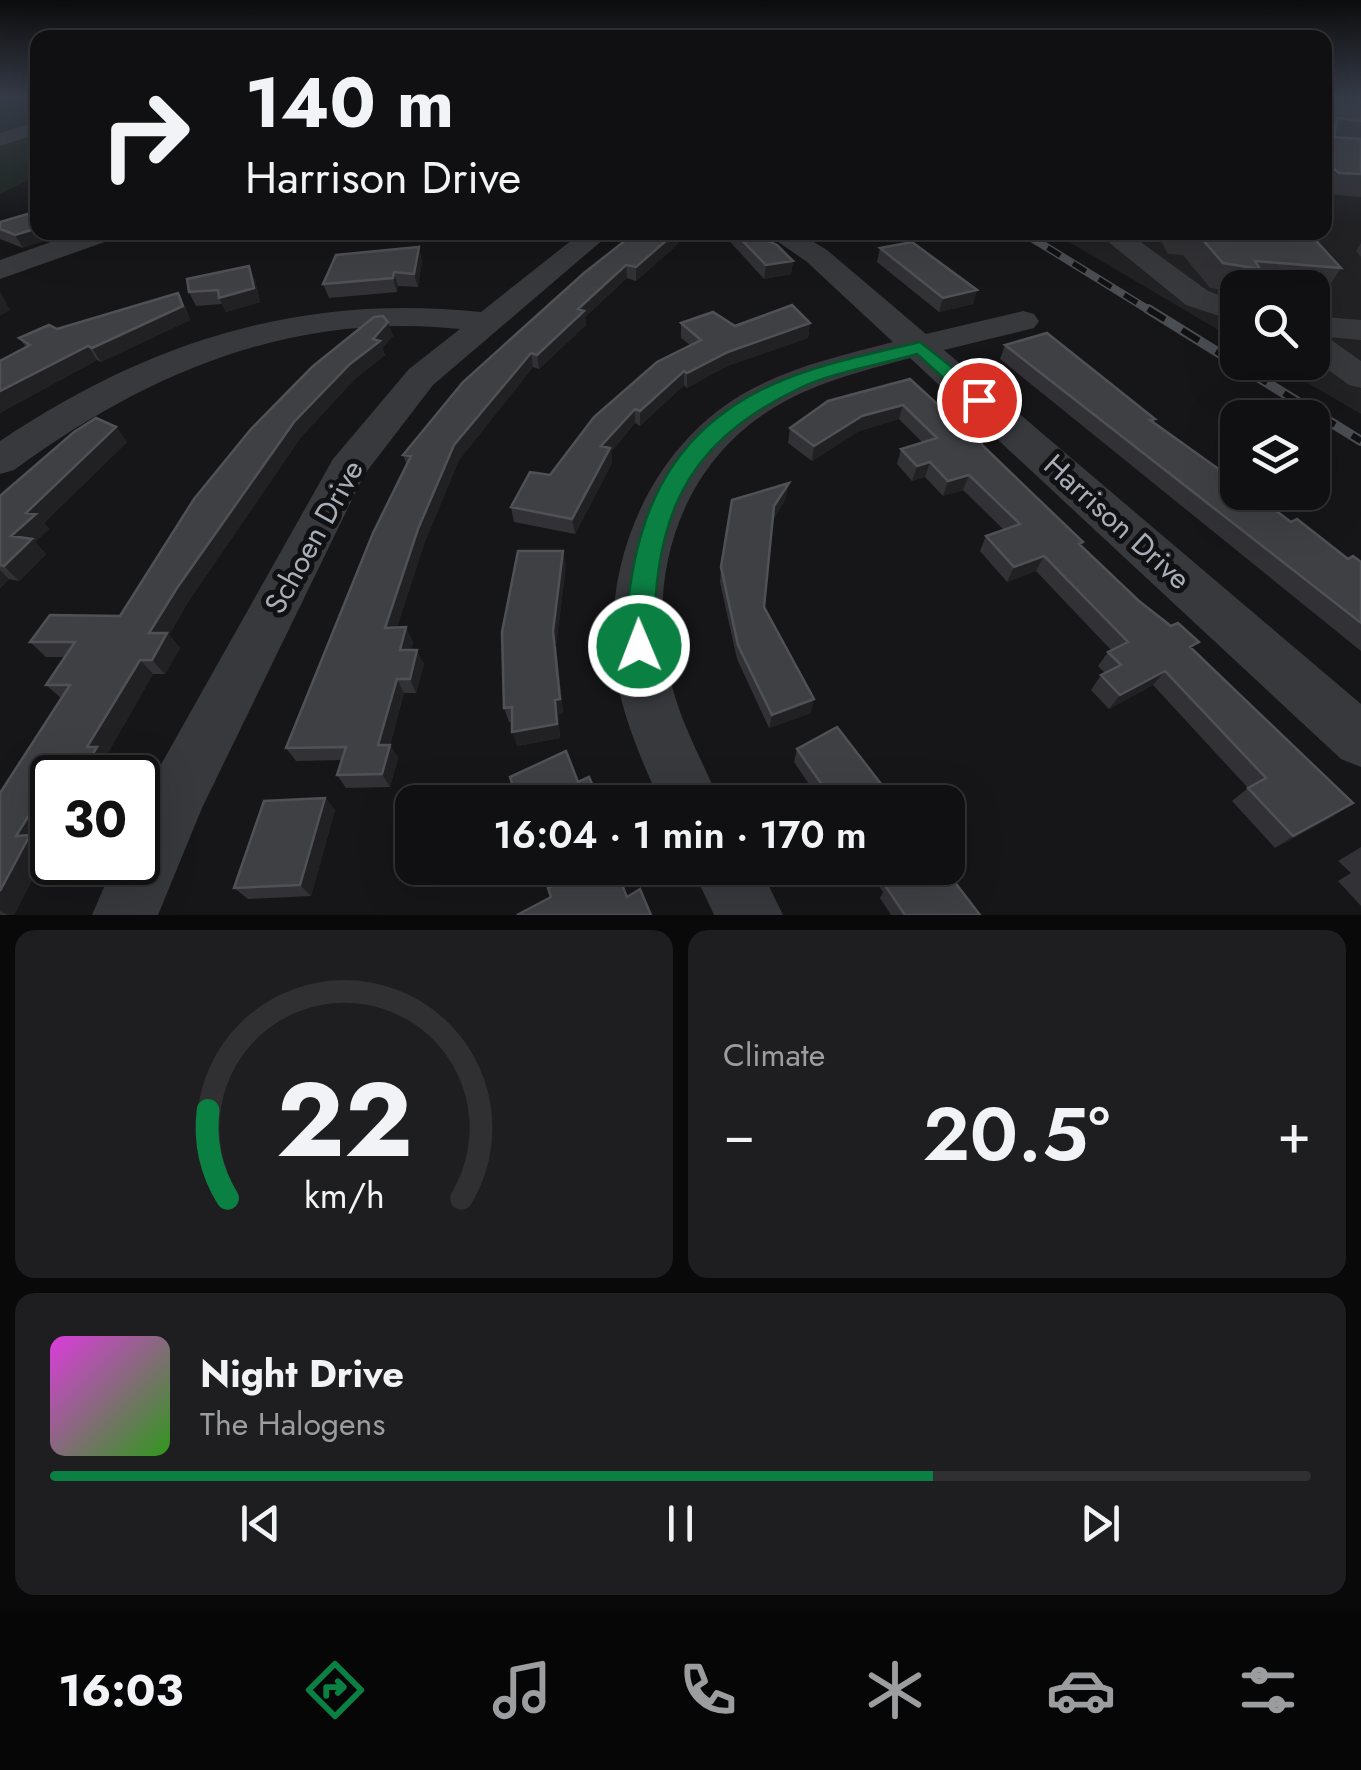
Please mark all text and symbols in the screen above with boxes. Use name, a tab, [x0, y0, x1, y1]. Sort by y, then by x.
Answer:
text: 140 m	[245, 52, 454, 153]
icon: right	[80, 70, 210, 200]
text: Harrison Drive	[245, 145, 521, 210]
map controls	[1220, 270, 1330, 510]
button: search	[1220, 270, 1330, 380]
pin	[937, 358, 1022, 443]
icon: arrive	[952, 373, 1007, 428]
button: layers	[1220, 400, 1330, 510]
street label: Harrison Drive	[1035, 444, 1200, 599]
street label: Schoen Drive	[254, 452, 374, 621]
position arrow	[587, 594, 691, 698]
speed limit sign: 30	[30, 755, 160, 885]
text: 16:04 · 1 min · 170 m	[493, 807, 867, 862]
text: Climate	[723, 1032, 825, 1078]
text: 22	[276, 1045, 412, 1195]
text: 20.5°	[923, 1080, 1110, 1188]
text: −	[723, 1094, 755, 1174]
text: +	[1277, 1094, 1311, 1174]
text: km/h	[304, 1170, 384, 1221]
text: Night Drive	[200, 1346, 404, 1401]
text: The Halogens	[200, 1401, 385, 1447]
icon: previous	[233, 1496, 288, 1551]
icon: pause	[653, 1496, 708, 1551]
icon: next	[1073, 1496, 1128, 1551]
icon: directions	[300, 1655, 370, 1725]
icon: music	[487, 1655, 557, 1725]
icon: phone	[673, 1655, 743, 1725]
icon: climate	[860, 1655, 930, 1725]
icon: car	[1046, 1655, 1116, 1725]
icon: filters	[1233, 1655, 1303, 1725]
text: 16:03	[58, 1658, 184, 1723]

